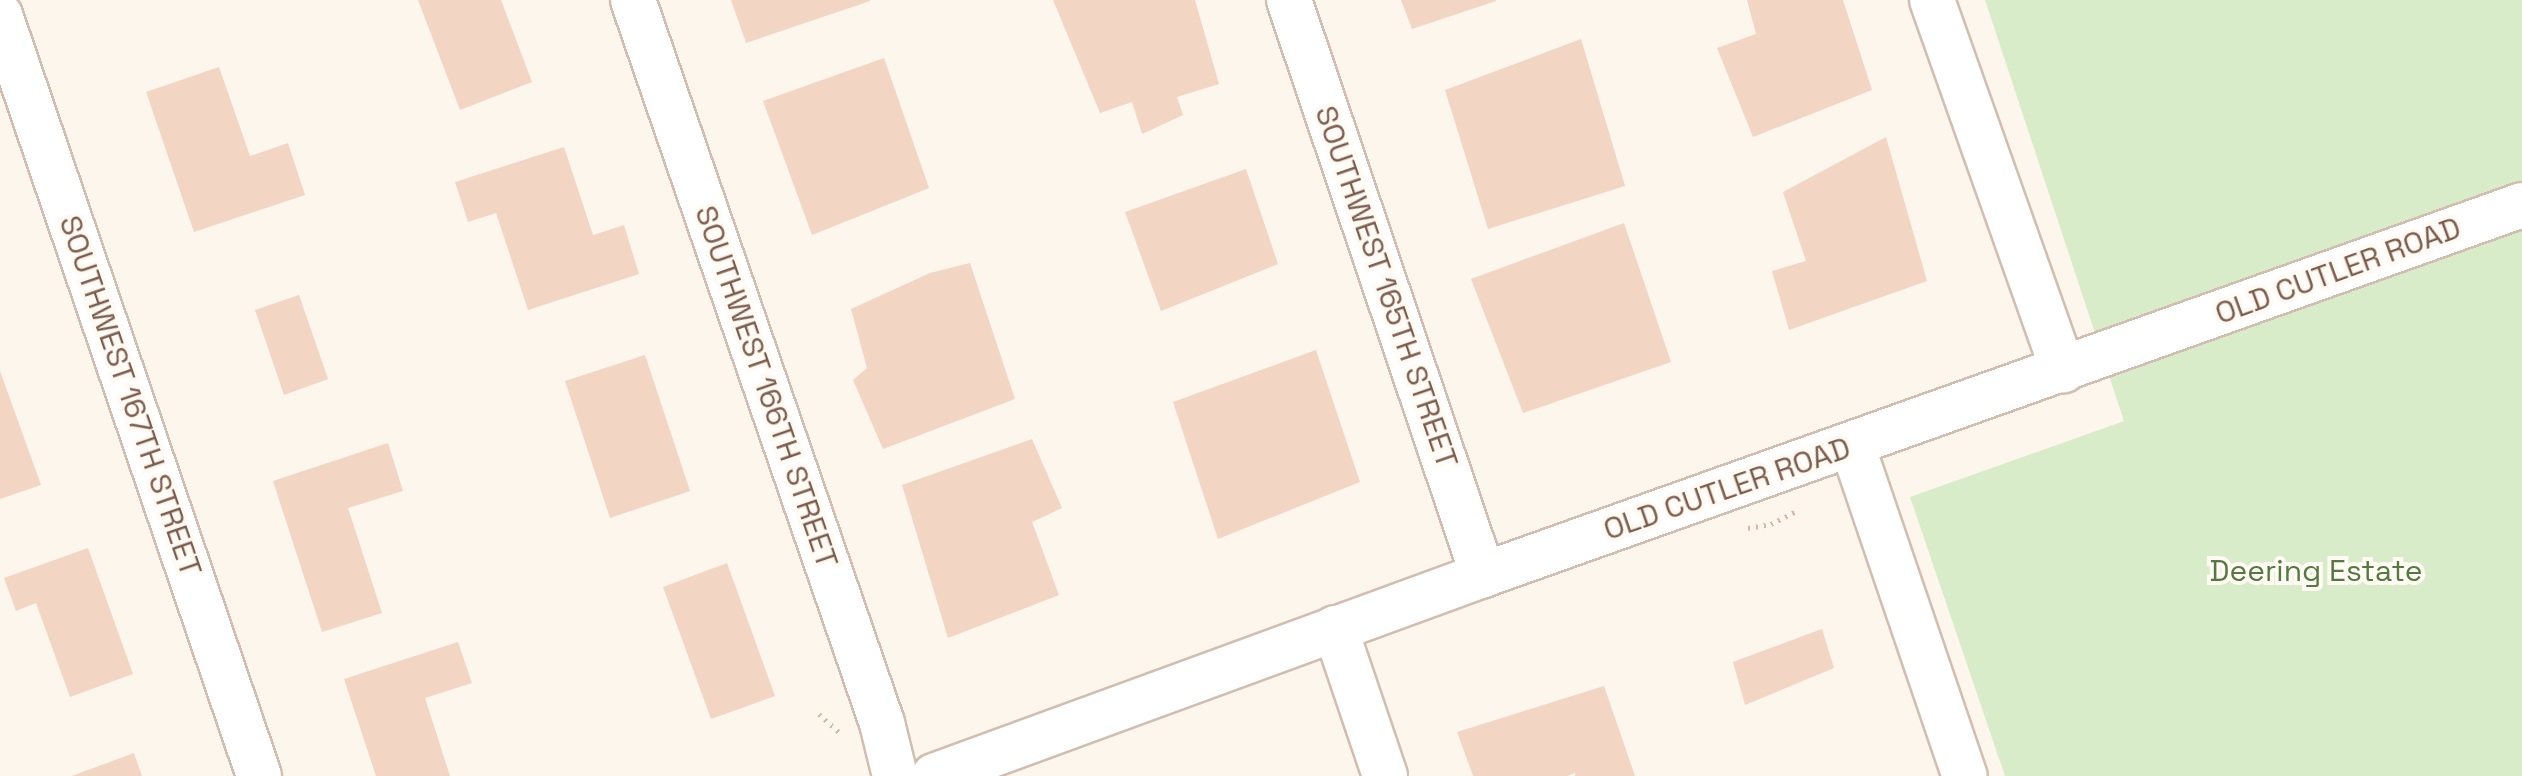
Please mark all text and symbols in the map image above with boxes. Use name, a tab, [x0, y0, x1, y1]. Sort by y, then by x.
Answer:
street label: SOUTHWEST 165TH STREET	[1307, 101, 1465, 473]
street label: SOUTHWEST 166TH STREET	[687, 201, 845, 573]
street label: OLD CUTLER ROAD	[2210, 210, 2466, 332]
street label: SOUTHWEST 167TH STREET	[51, 211, 209, 581]
street label: OLD CUTLER ROAD	[1599, 430, 1855, 548]
park label: Deering Estate	[2210, 553, 2422, 589]

